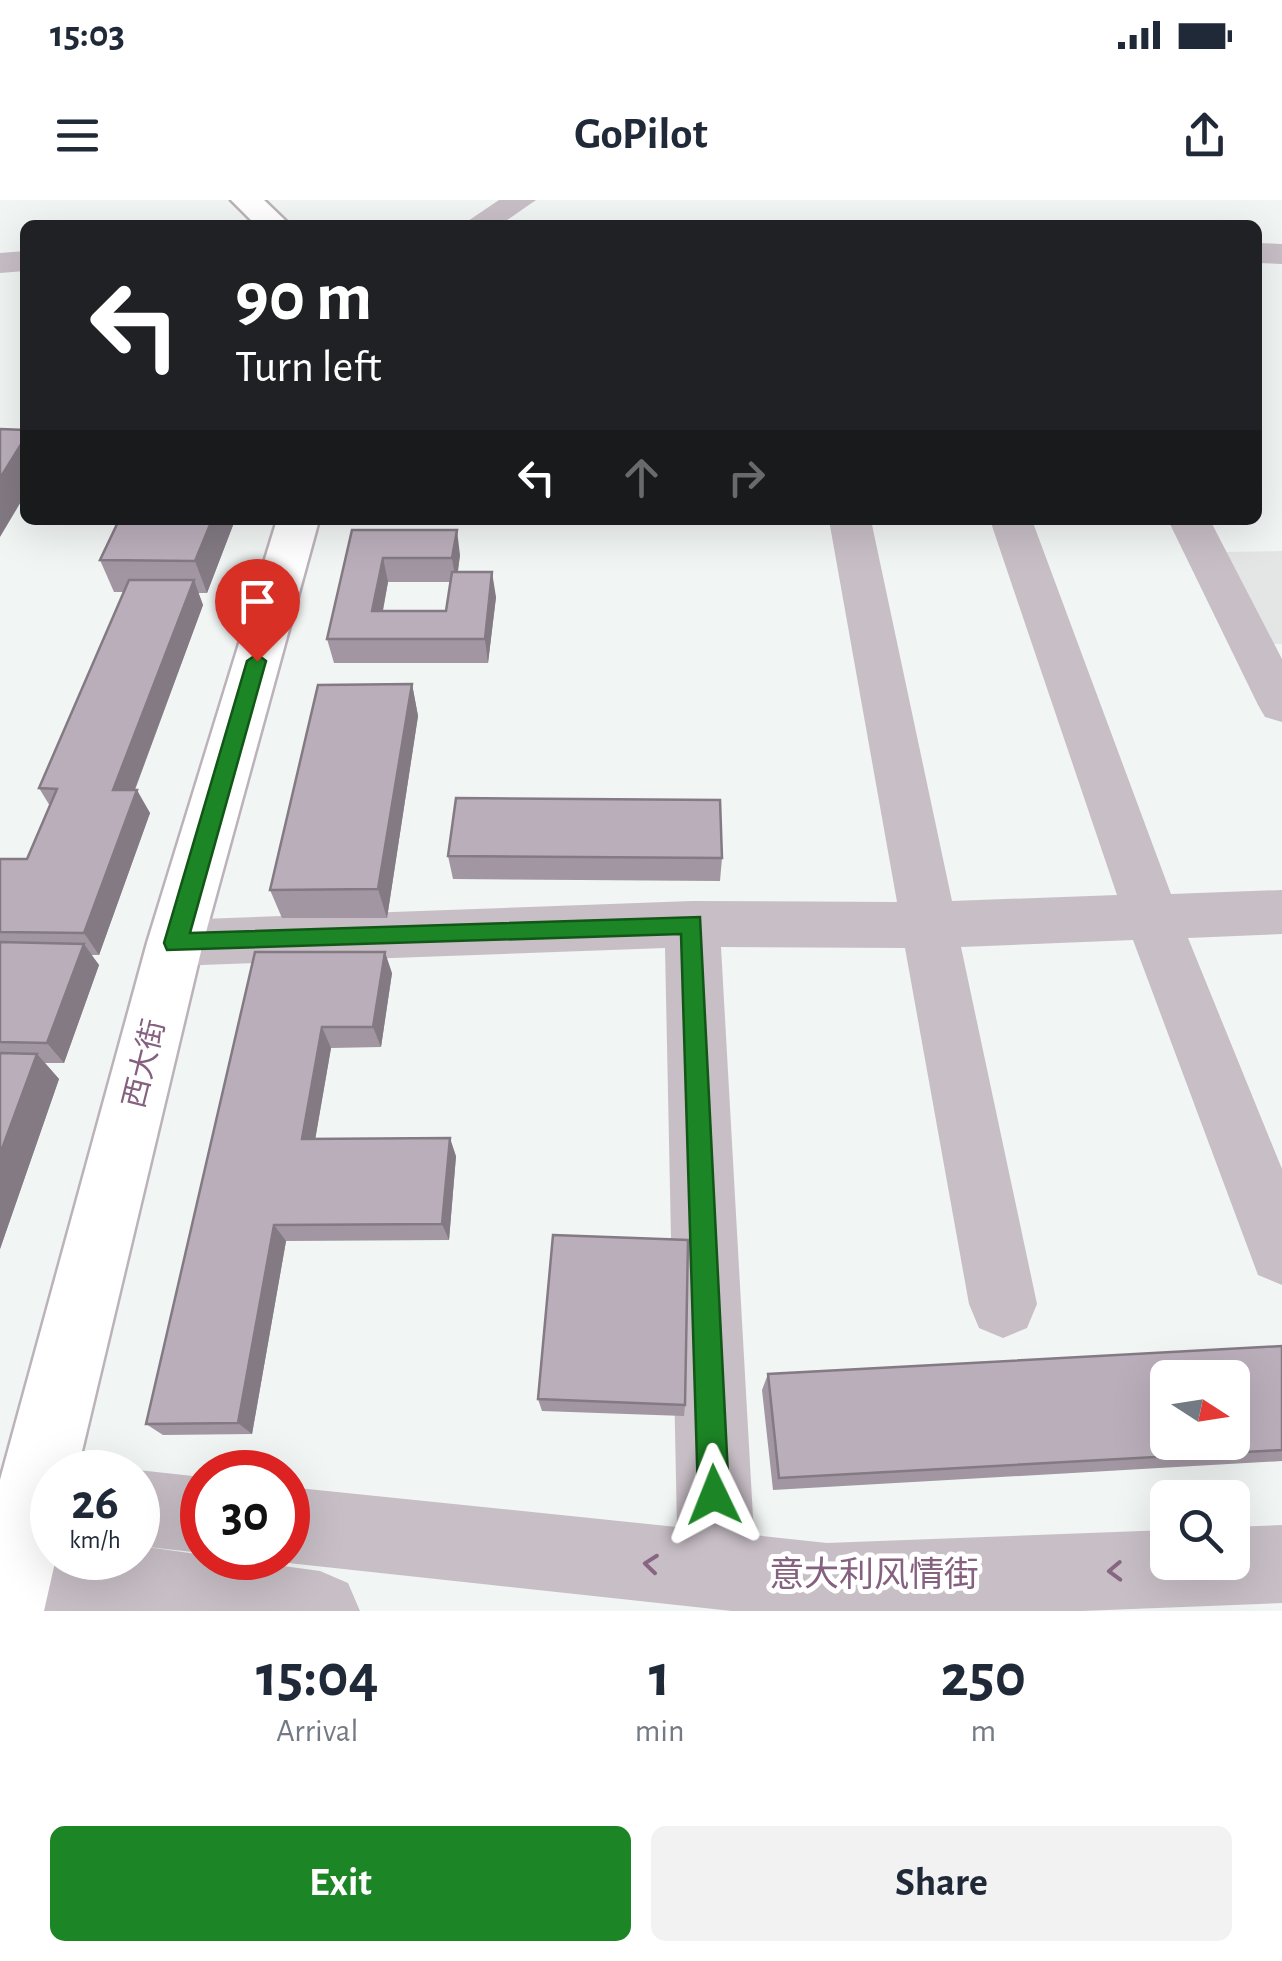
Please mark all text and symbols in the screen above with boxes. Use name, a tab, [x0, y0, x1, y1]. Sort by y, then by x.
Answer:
text: 15:03	[50, 16, 125, 54]
icon: menu	[50, 108, 105, 163]
icon: share	[1177, 108, 1232, 163]
text: GoPilot	[574, 112, 708, 157]
icon: left	[70, 260, 200, 390]
text: 90 m	[235, 263, 372, 333]
text: Turn left	[235, 345, 382, 390]
icon: left	[509, 450, 564, 505]
icon: ahead	[614, 450, 669, 505]
icon: right	[719, 450, 774, 505]
pin	[215, 559, 300, 662]
icon: arrive	[230, 574, 285, 629]
street label: 西大街	[119, 1016, 170, 1111]
north arrow	[1150, 1360, 1250, 1460]
map controls	[1150, 1360, 1250, 1580]
position arrow	[662, 1443, 766, 1547]
speed limit sign: 30	[180, 1450, 310, 1580]
text: 26	[71, 1478, 119, 1528]
button: search	[1150, 1480, 1250, 1580]
text: km/h	[69, 1528, 121, 1553]
one-way arrow	[642, 1554, 658, 1575]
street label: 意大利风情街	[769, 1556, 979, 1593]
one-way arrow	[1106, 1560, 1122, 1581]
text: 15:04	[256, 1647, 379, 1707]
text: 1	[649, 1647, 670, 1707]
text: 250	[941, 1647, 1026, 1707]
text: Arrival	[276, 1715, 358, 1747]
text: min	[635, 1715, 685, 1747]
text: m	[970, 1715, 996, 1747]
button: Exit	[50, 1826, 631, 1941]
button: Share	[651, 1826, 1232, 1941]

